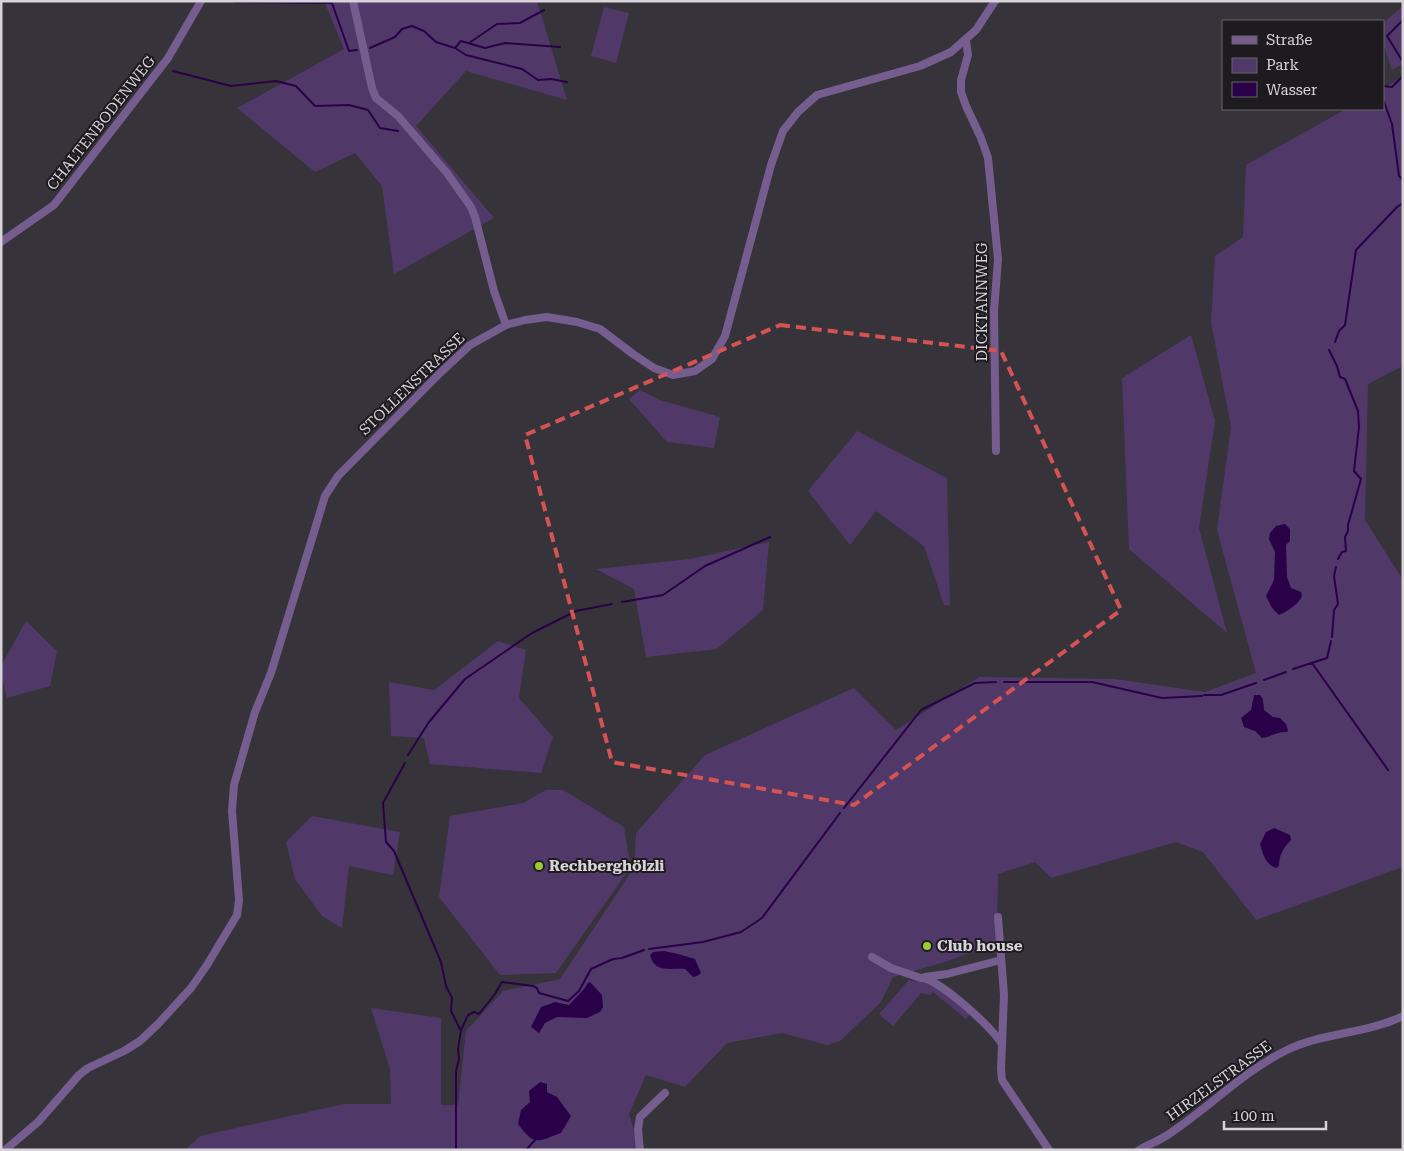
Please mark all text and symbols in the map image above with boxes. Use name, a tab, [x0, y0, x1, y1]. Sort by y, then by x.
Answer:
legend	[1222, 20, 1384, 110]
text: Straße	[1266, 31, 1313, 49]
street label: CHALTENBODENWEG	[43, 52, 159, 194]
text: Park	[1266, 56, 1300, 74]
text: Wasser	[1266, 81, 1317, 99]
street label: DICKTANNWEG	[973, 242, 991, 362]
street label: STOLLENSTRASSE	[356, 329, 468, 439]
place label: Rechberghölzli	[549, 857, 664, 875]
marker: Rechberghölzli	[533, 860, 545, 872]
place label: Club house	[937, 937, 1023, 955]
marker: Club house	[921, 940, 933, 952]
street label: HIRZELSTRASSE	[1163, 1037, 1275, 1125]
scale bar	[1224, 1098, 1326, 1130]
text: 100 m	[1232, 1107, 1275, 1125]

